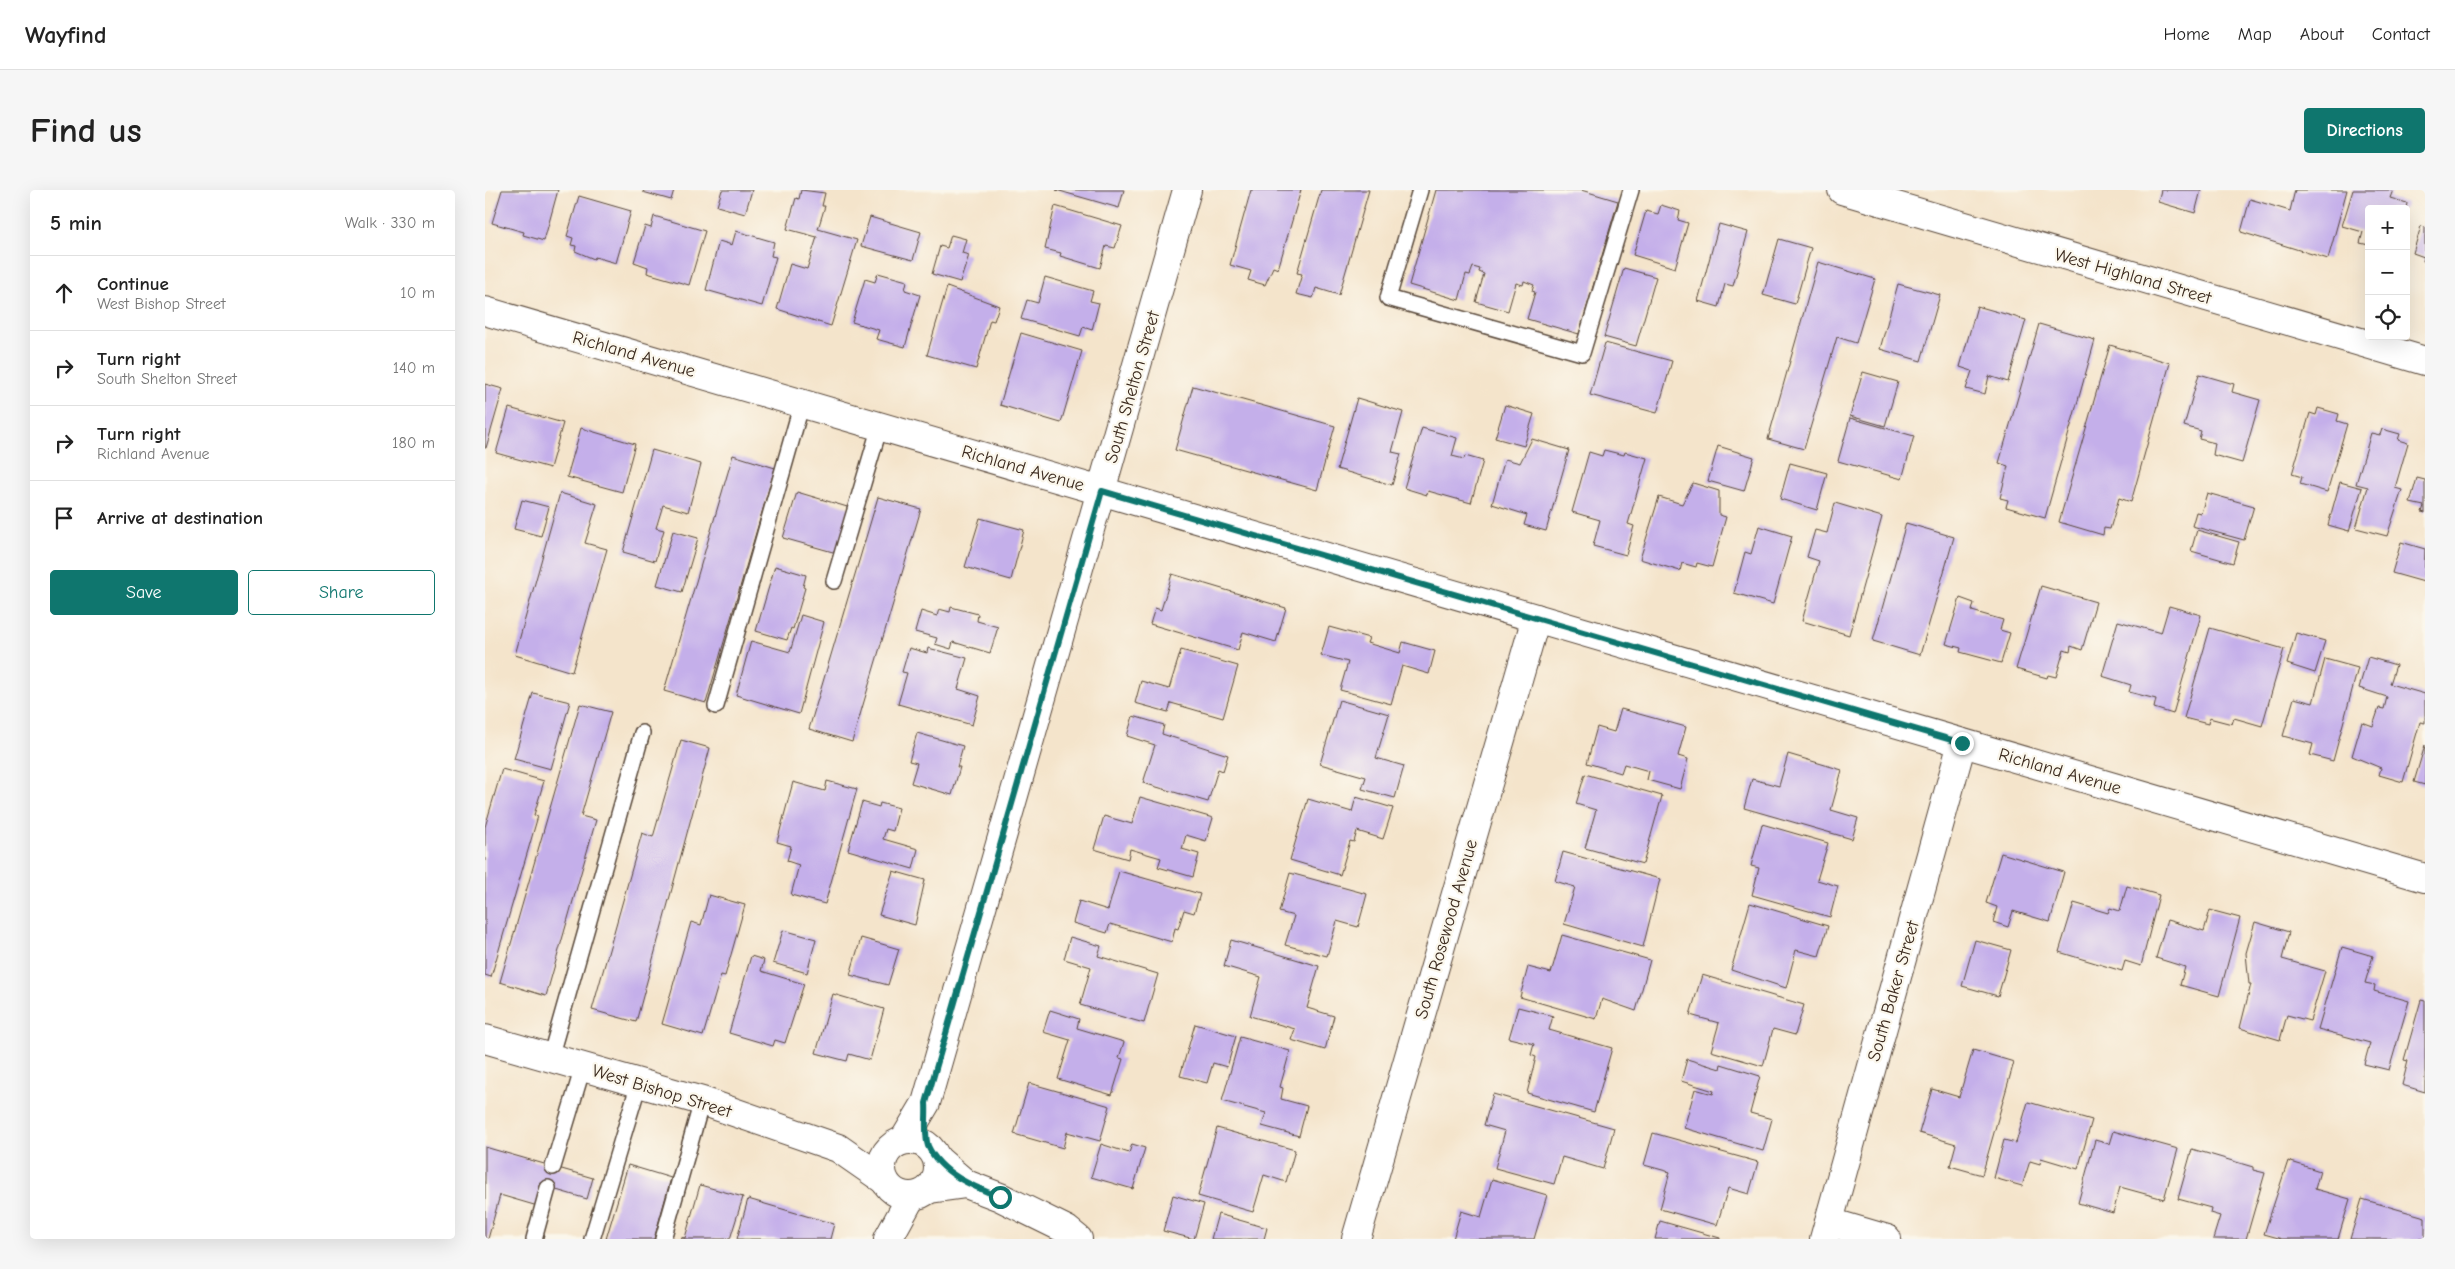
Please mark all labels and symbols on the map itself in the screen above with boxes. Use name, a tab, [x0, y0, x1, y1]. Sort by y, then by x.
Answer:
street label: West Highland Street	[2052, 244, 2214, 309]
street label: South Shelton Street	[1101, 308, 1164, 466]
street label: Richland Avenue	[570, 327, 698, 382]
street label: Richland Avenue	[959, 441, 1087, 496]
route end	[1951, 732, 1974, 755]
street label: Richland Avenue	[1996, 744, 2124, 799]
street label: South Rosewood Avenue	[1411, 837, 1482, 1021]
street label: South Baker Street	[1863, 917, 1924, 1064]
street label: West Bishop Street	[590, 1060, 735, 1123]
route start	[989, 1186, 1012, 1209]

